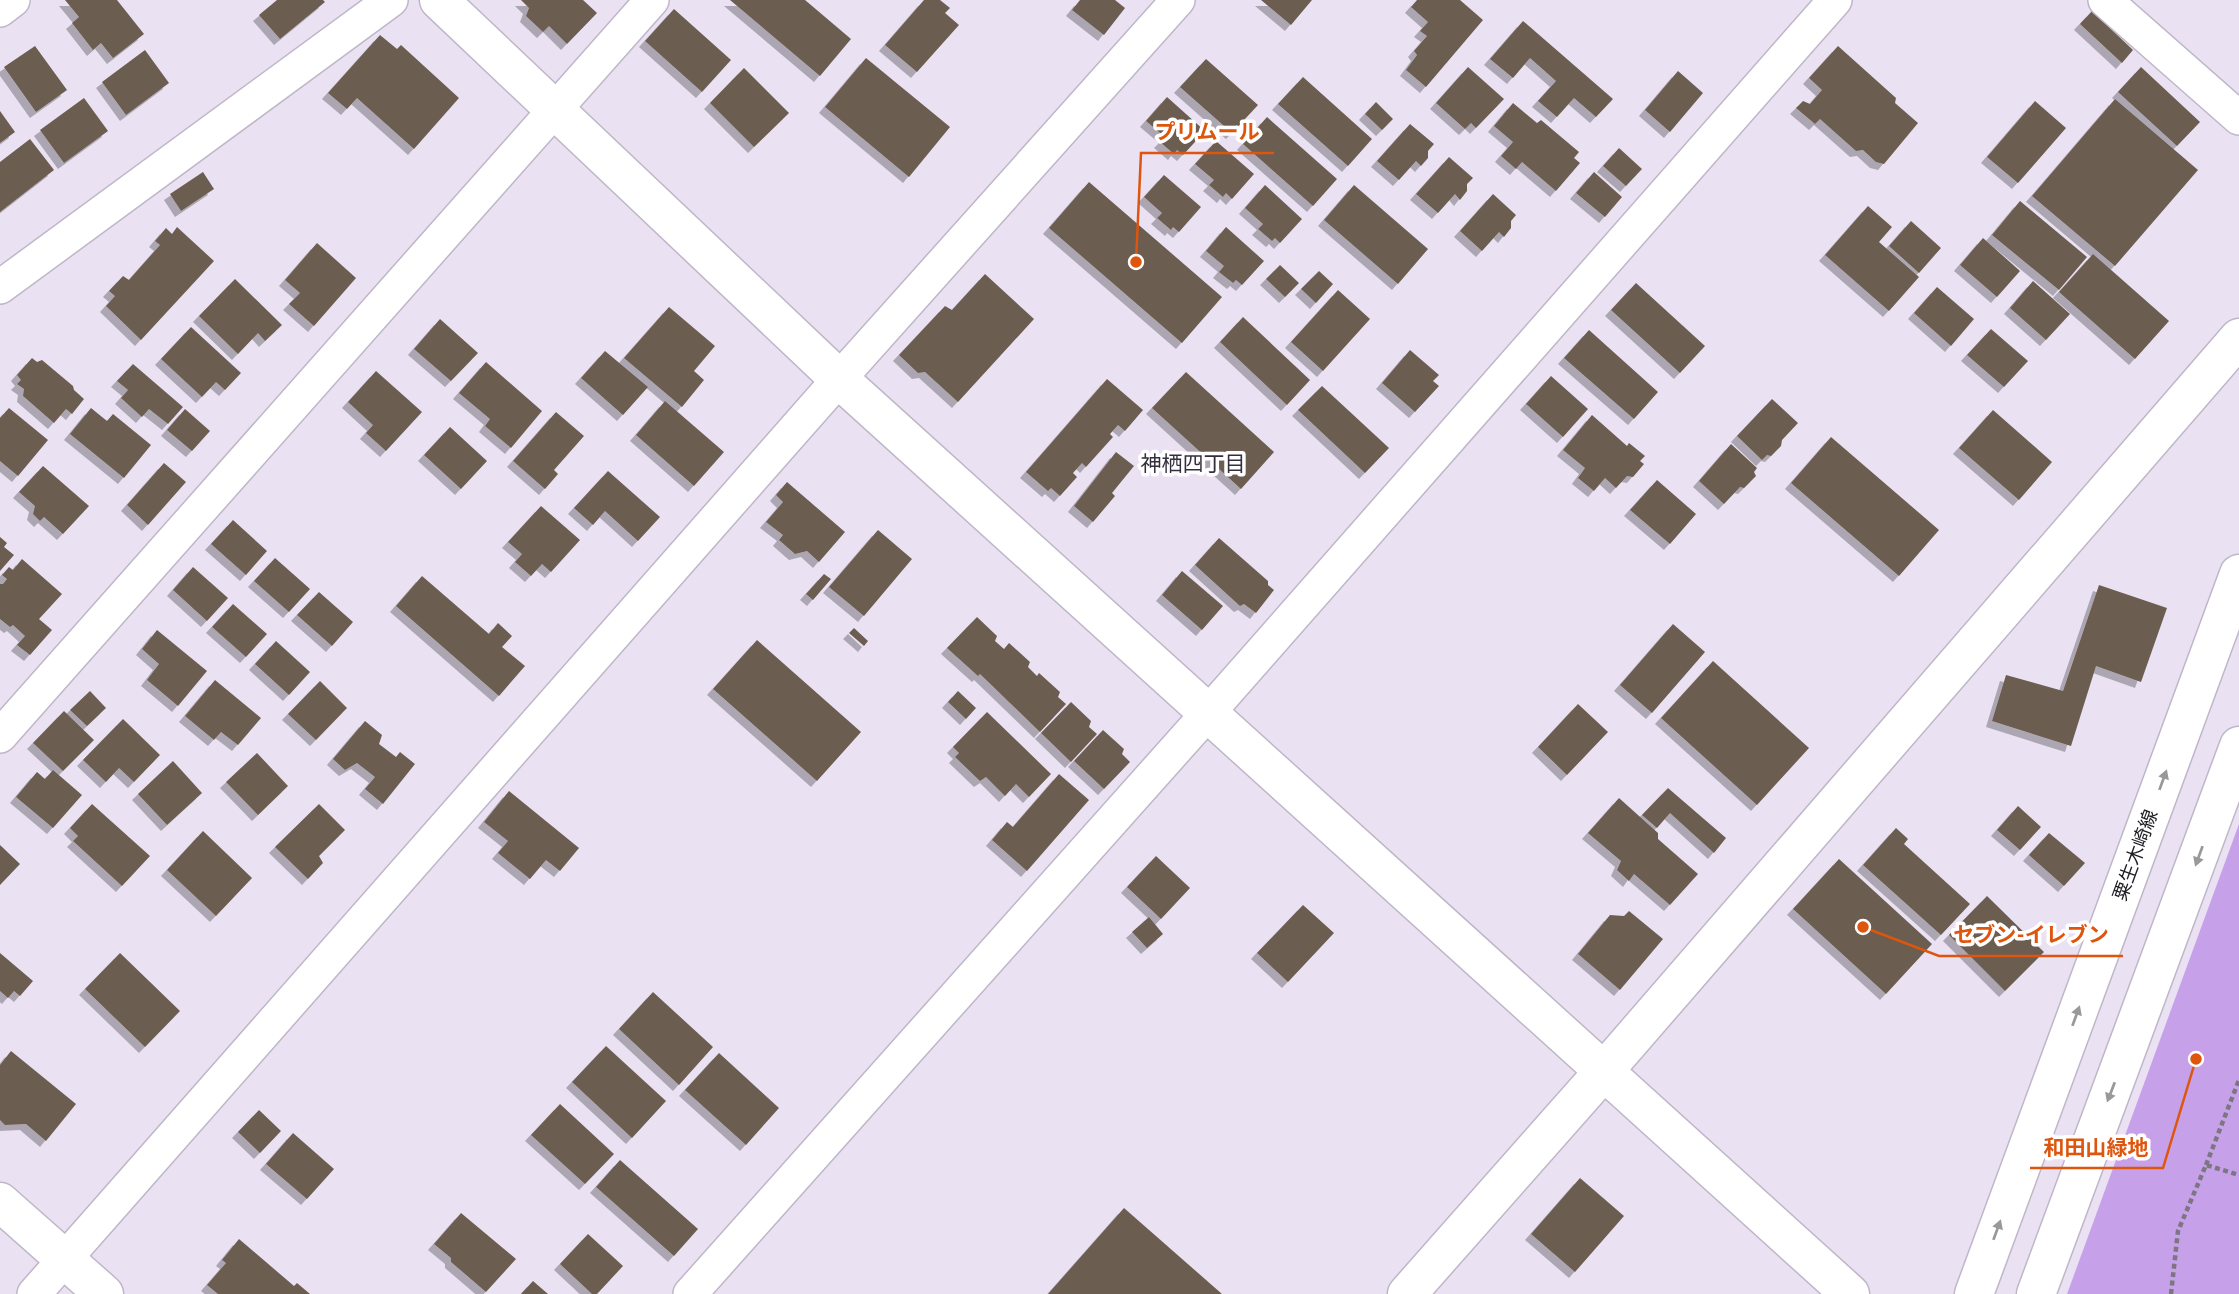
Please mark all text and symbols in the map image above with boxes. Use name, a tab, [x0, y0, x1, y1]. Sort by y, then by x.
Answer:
callout: プリムール	[1141, 111, 1274, 153]
text: プリムール	[1155, 120, 1260, 147]
district label: 神栖四丁目	[1141, 452, 1246, 479]
one-way arrow	[2157, 769, 2168, 790]
street label: 粟生木崎線	[2109, 807, 2164, 904]
one-way arrow	[2193, 845, 2204, 866]
callout: セブン-イレブン	[1939, 914, 2123, 956]
text: セブン-イレブン	[1953, 923, 2109, 950]
one-way arrow	[2071, 1006, 2082, 1027]
one-way arrow	[2106, 1082, 2117, 1103]
callout: 和田山緑地	[2030, 1126, 2163, 1168]
text: 和田山緑地	[2044, 1136, 2149, 1163]
one-way arrow	[1992, 1219, 2003, 1240]

